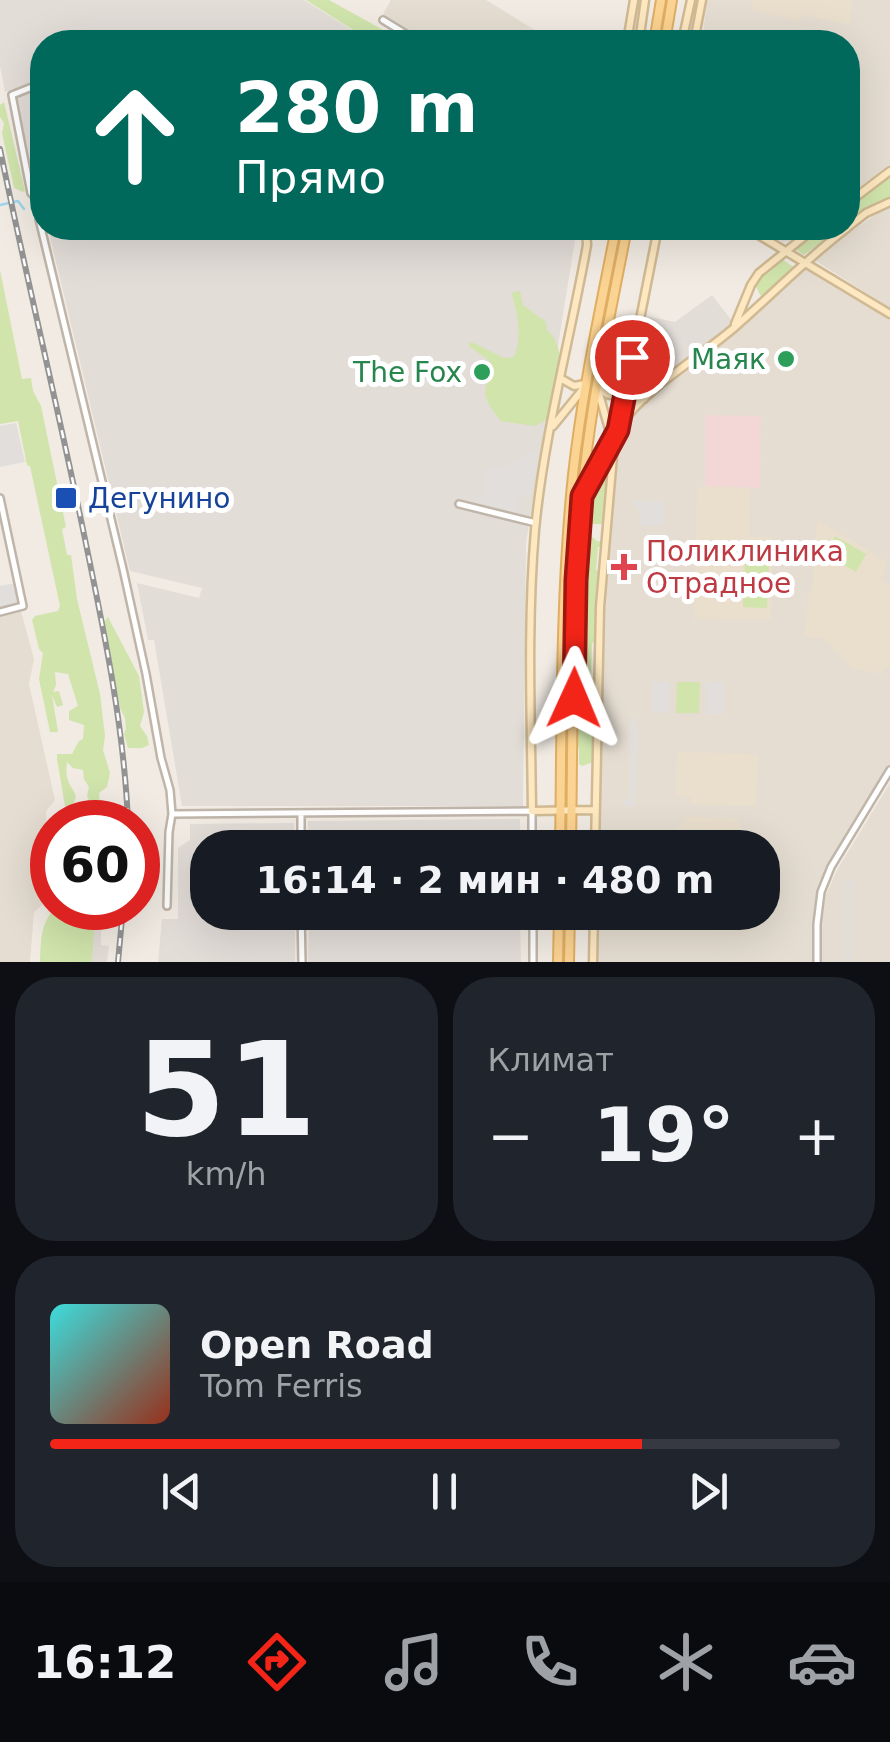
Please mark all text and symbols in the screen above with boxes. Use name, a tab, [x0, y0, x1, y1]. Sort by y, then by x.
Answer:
text: 280 m	[235, 67, 478, 149]
icon: ahead	[70, 70, 200, 200]
text: Прямо	[235, 151, 386, 204]
pin	[590, 315, 675, 400]
icon: arrive	[605, 330, 660, 385]
place label: Маяк	[691, 343, 766, 376]
marker: Маяк	[775, 348, 797, 370]
place label: The Fox	[352, 356, 462, 389]
marker: The Fox	[471, 361, 493, 383]
place label: Дегунино	[88, 482, 230, 515]
marker: Дегунино	[53, 485, 79, 511]
place label: Поликлиника Отрадное	[646, 535, 844, 600]
marker: Поликлиника Отрадное	[611, 554, 637, 580]
position arrow	[522, 646, 626, 750]
speed limit sign: 60	[30, 800, 160, 930]
text: 16:14 · 2 мин · 480 m	[256, 858, 714, 902]
text: 51	[136, 1014, 317, 1166]
text: Климат	[488, 1041, 614, 1079]
text: 19°	[593, 1091, 735, 1179]
text: −	[488, 1104, 534, 1168]
text: +	[794, 1104, 840, 1168]
text: km/h	[186, 1155, 267, 1193]
text: Open Road	[200, 1323, 434, 1367]
text: Tom Ferris	[200, 1367, 363, 1405]
icon: previous	[154, 1464, 209, 1519]
icon: pause	[417, 1464, 472, 1519]
icon: next	[681, 1464, 736, 1519]
icon: directions	[242, 1627, 312, 1697]
icon: music	[379, 1627, 449, 1697]
icon: phone	[515, 1627, 585, 1697]
icon: climate	[651, 1627, 721, 1697]
icon: car	[787, 1627, 857, 1697]
text: 16:12	[33, 1636, 176, 1689]

